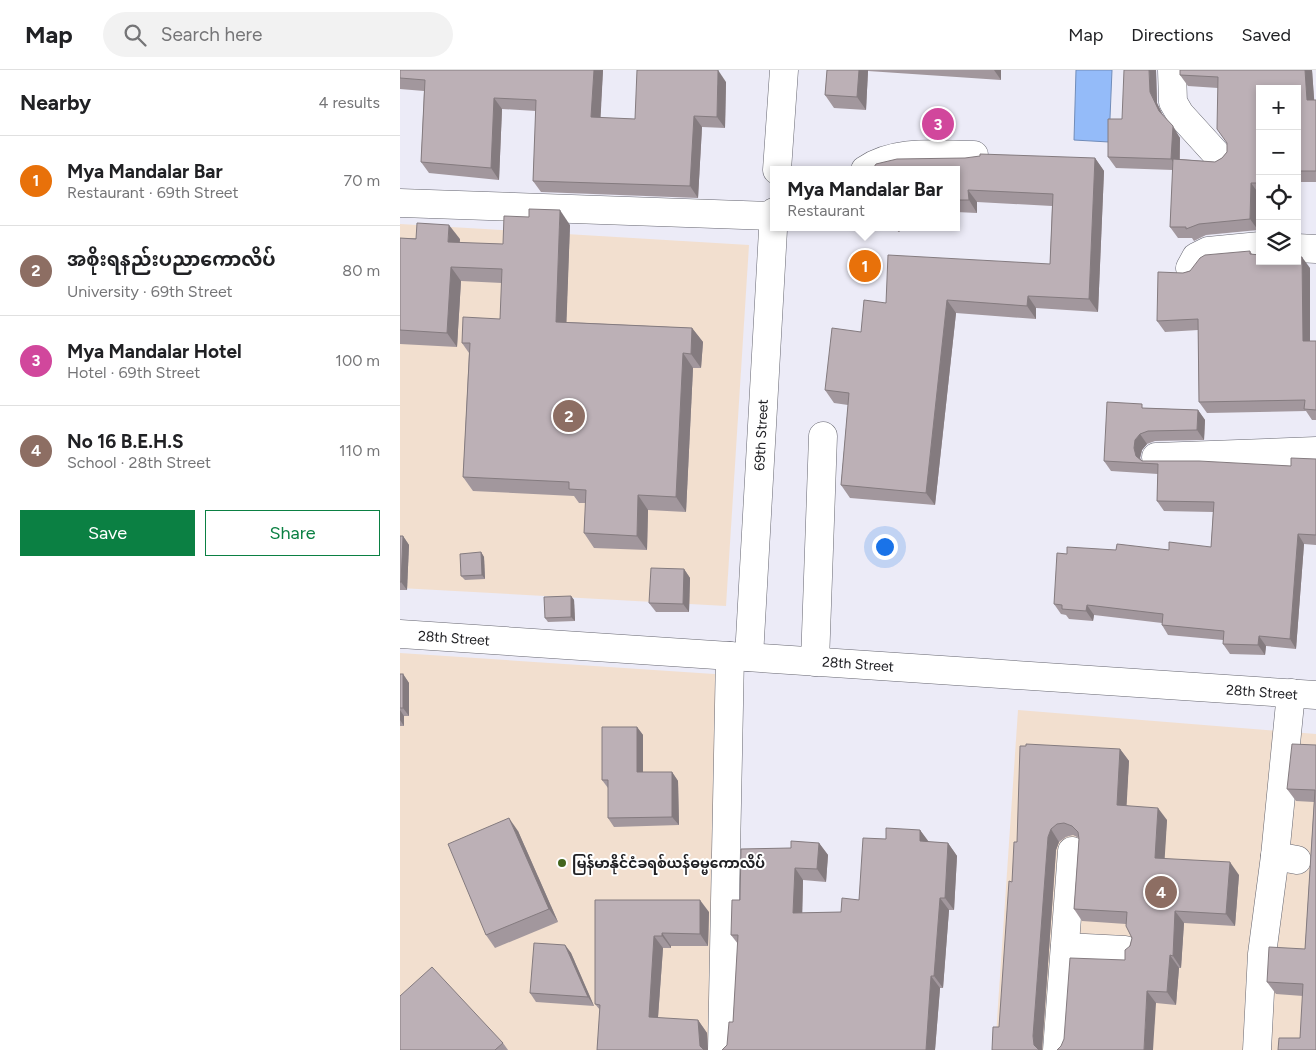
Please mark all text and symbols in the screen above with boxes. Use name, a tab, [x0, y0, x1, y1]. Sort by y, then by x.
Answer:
search box	[103, 12, 453, 57]
text: Map	[25, 20, 73, 49]
icon: search	[121, 21, 149, 49]
text: Search here	[161, 23, 262, 46]
text: Map	[1068, 24, 1103, 46]
text: Directions	[1131, 24, 1213, 46]
text: Saved	[1241, 24, 1291, 46]
map controls	[1256, 85, 1301, 265]
button: +	[1256, 85, 1301, 130]
text: Nearby	[20, 90, 91, 115]
text: 4 results	[319, 93, 380, 112]
pin: 3	[922, 105, 954, 143]
button: −	[1256, 130, 1301, 175]
text: Mya Mandalar Bar	[67, 160, 223, 183]
popup	[770, 166, 960, 231]
text: 1	[33, 171, 39, 190]
text: 70 m	[344, 171, 380, 190]
button: locate	[1256, 175, 1301, 220]
text: Mya Mandalar Bar	[787, 178, 943, 201]
text: Restaurant · 69th Street	[67, 183, 239, 202]
text: Restaurant	[787, 201, 865, 220]
button: layers	[1256, 220, 1301, 265]
pin: 1	[849, 247, 881, 285]
text: အစိုးရနည်းပညာကောလိပ်	[67, 248, 276, 271]
text: 2	[31, 261, 41, 280]
text: 80 m	[342, 261, 380, 280]
text: University · 69th Street	[67, 282, 233, 301]
text: Mya Mandalar Hotel	[67, 340, 242, 363]
text: 3	[32, 351, 40, 370]
text: 100 m	[335, 351, 380, 370]
text: Hotel · 69th Street	[67, 363, 200, 382]
pin: 2	[553, 397, 585, 435]
street label: 69th Street	[751, 399, 772, 471]
text: No 16 B.E.H.S	[67, 430, 184, 453]
text: 4	[31, 441, 41, 460]
text: 110 m	[339, 441, 380, 460]
text: School · 28th Street	[67, 453, 211, 472]
button: Save	[20, 510, 195, 556]
button: Share	[205, 510, 380, 556]
your location	[872, 534, 898, 560]
street label: 28th Street	[417, 628, 491, 649]
street label: 28th Street	[821, 654, 895, 675]
street label: 28th Street	[1225, 682, 1299, 703]
place label: မြန်မာနိုင်ငံခရစ်ယန်ဓမ္မကောလိပ်	[572, 853, 765, 875]
marker: မြန်မာနိုင်ငံခရစ်ယန်ဓမ္မကောလိပ်	[556, 857, 568, 869]
pin: 4	[1145, 873, 1177, 911]

